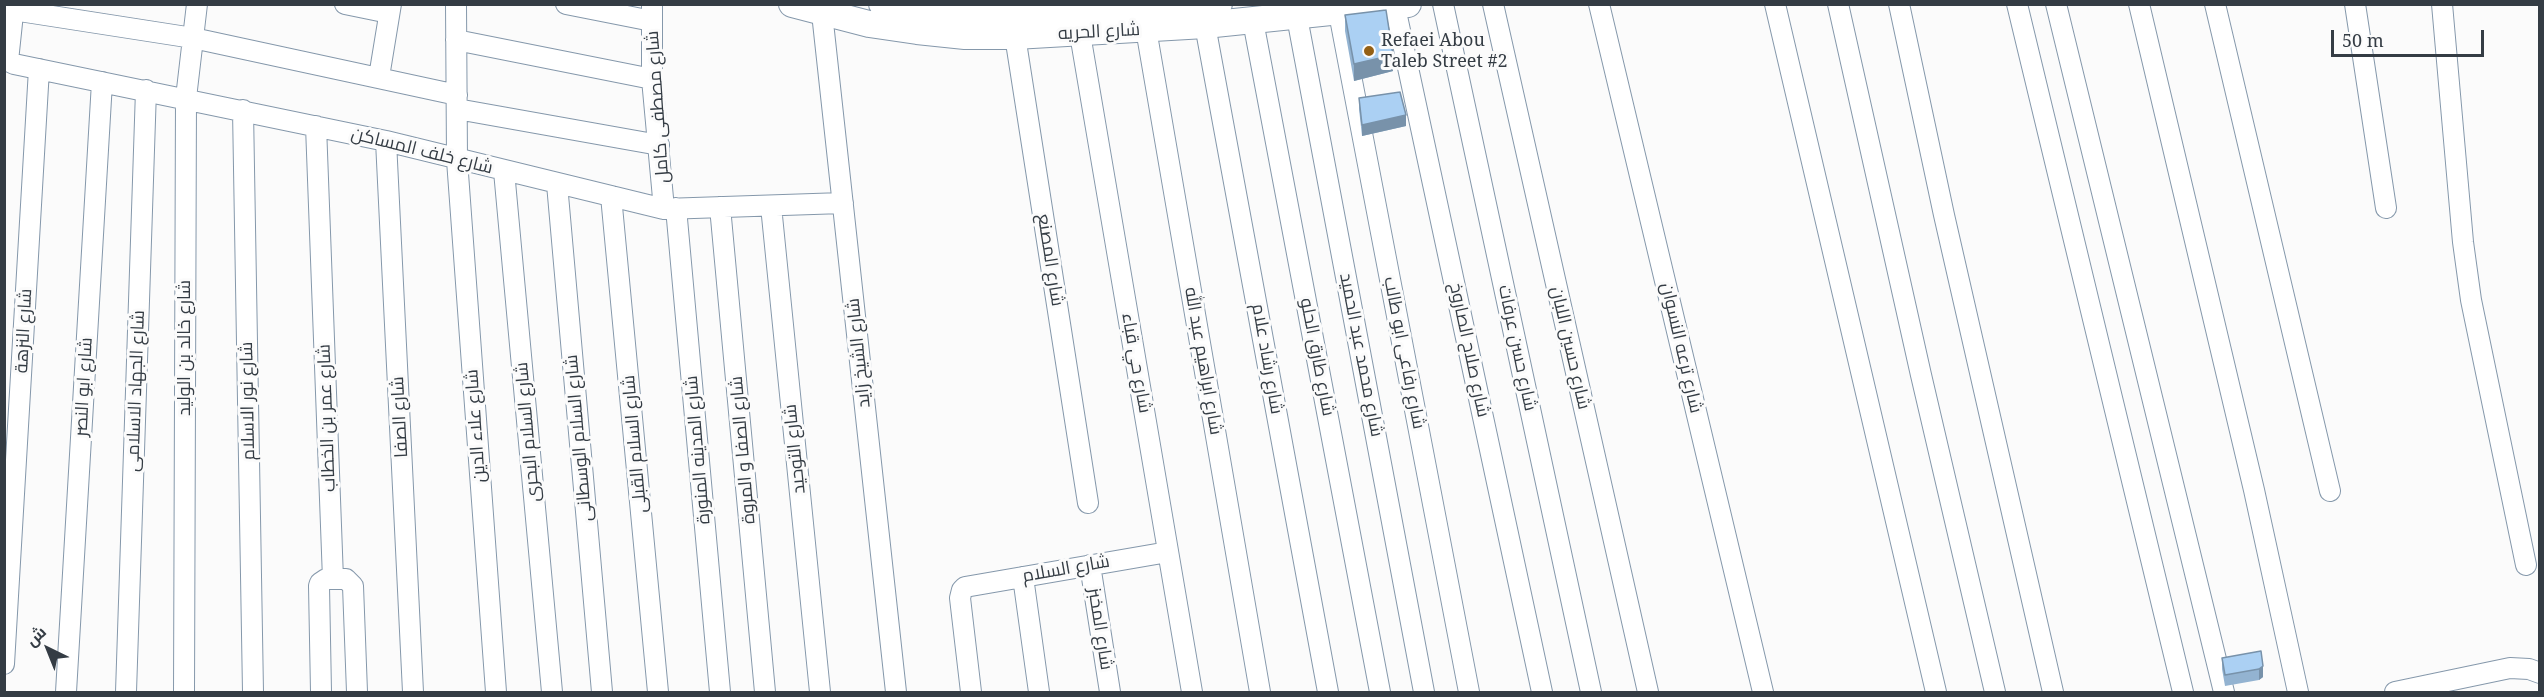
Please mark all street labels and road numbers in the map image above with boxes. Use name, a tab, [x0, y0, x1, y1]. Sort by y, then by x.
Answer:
street label: شارع الحريه	[1057, 19, 1141, 45]
street label: شارع مصطفى كامل	[642, 30, 674, 184]
street label: شارع خلف المساكن	[349, 123, 495, 179]
street label: شارع المصنع	[1032, 212, 1068, 308]
street label: شارع محمد عبد الحميد	[1335, 271, 1387, 439]
street label: شارع رفاعى ابو طالب	[1379, 275, 1429, 431]
street label: شارع خالد بن الوليد	[174, 280, 196, 416]
street label: شارع صلاح الصاروخ	[1444, 281, 1494, 419]
street label: شارع ترعه النسوان	[1655, 281, 1707, 415]
street label: شارع حسن عرفات	[1493, 283, 1541, 413]
street label: شارع حسين اللبان	[1545, 284, 1595, 412]
street label: شارع ابراهيم عبد الله	[1179, 285, 1227, 437]
street label: شارع النزهة	[11, 288, 37, 374]
street label: شارع طارق الحلو	[1295, 296, 1339, 418]
street label: شارع الشيخ زايد	[843, 297, 875, 409]
street label: شارع رشاد علام	[1247, 302, 1287, 416]
street label: شارع الجهاد الاسلامى	[122, 310, 150, 472]
street label: شارع حي قباء	[1117, 311, 1155, 415]
street label: شارع ابو النصر	[71, 337, 97, 437]
street label: شارع نور الاسلام	[236, 341, 260, 461]
street label: شارع عمر بن الخطاب	[314, 344, 340, 492]
street label: شارع السلام الوسطانى	[561, 354, 597, 522]
street label: شارع السلام البحرى	[511, 361, 545, 503]
street label: شارع علاء الدين	[461, 369, 491, 483]
street label: شارع السلام القبلى	[618, 374, 652, 514]
street label: شارع المدينه المنورة	[681, 375, 715, 525]
street label: شارع الصفا و المروة	[726, 375, 760, 525]
street label: شارع الصفا	[387, 376, 413, 458]
street label: شارع التوحيد	[780, 403, 810, 495]
street label: شارع السلام	[1021, 551, 1111, 587]
street label: شارع المخبز	[1083, 586, 1117, 672]

